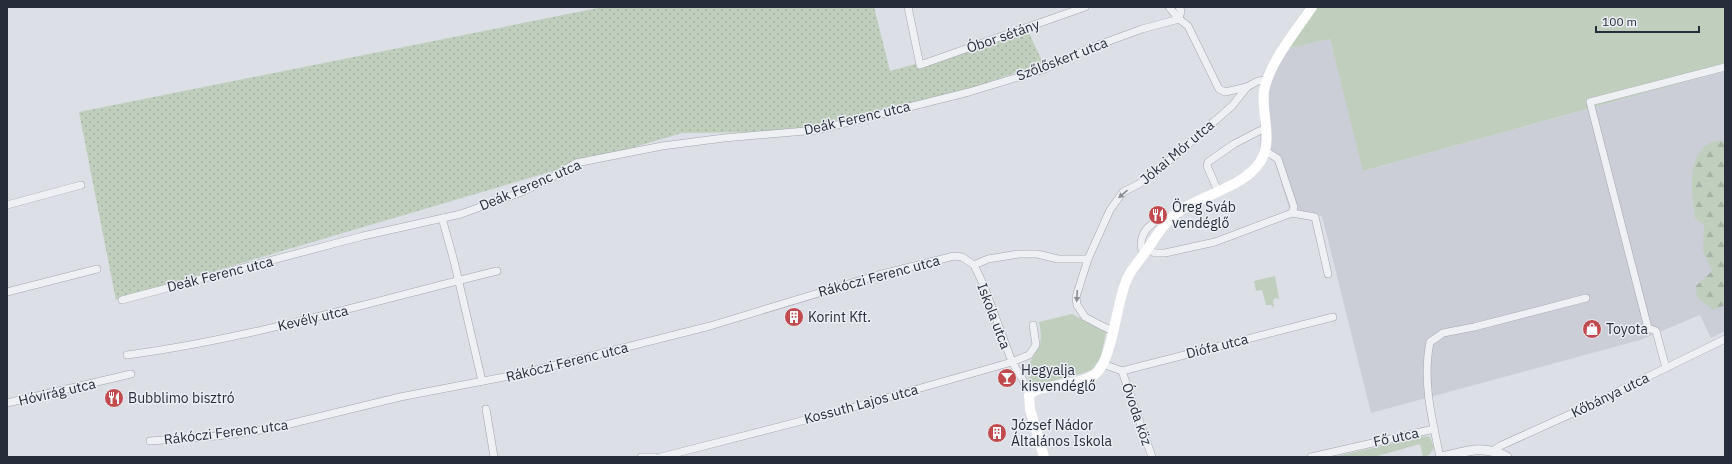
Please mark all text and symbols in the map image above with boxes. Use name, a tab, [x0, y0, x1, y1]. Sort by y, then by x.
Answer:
scale bar	[1596, 8, 1699, 34]
street label: Óbor sétány	[964, 14, 1042, 57]
text: 100 m	[1602, 14, 1637, 29]
street label: Szőlőskert utca	[1014, 33, 1111, 85]
street label: Deák Ferenc utca	[802, 97, 913, 139]
street label: Jókai Mór utca	[1136, 115, 1218, 188]
street label: Deák Ferenc utca	[476, 155, 584, 215]
one-way arrow	[1118, 190, 1129, 199]
place label: Öreg Sváb vendéglő	[1172, 198, 1236, 232]
restaurant icon: Öreg Sváb vendéglő	[1147, 204, 1169, 226]
street label: Rákóczi Ferenc utca	[816, 251, 942, 301]
street label: Deák Ferenc utca	[165, 252, 275, 296]
street label: Iskola utca	[973, 280, 1015, 352]
one-way arrow	[1074, 290, 1080, 303]
street label: Kevély utca	[276, 301, 351, 335]
building icon: Korint Kft.	[783, 306, 805, 328]
place label: Korint Kft.	[808, 308, 871, 326]
shop icon: Toyota	[1581, 318, 1603, 340]
place label: Toyota	[1606, 320, 1649, 338]
street label: Diófa utca	[1184, 329, 1250, 362]
street label: Rákóczi Ferenc utca	[504, 338, 630, 386]
place label: Hegyalja kisvendéglő	[1021, 361, 1096, 395]
bar icon: Hegyalja kisvendéglő	[996, 367, 1018, 389]
street label: Kőbánya utca	[1568, 368, 1652, 422]
street label: Hóvirág utca	[17, 374, 98, 410]
street label: Kossuth Lajos utca	[802, 380, 920, 428]
street label: Óvoda köz	[1118, 380, 1157, 448]
restaurant icon: Bubblimo bisztró	[103, 387, 125, 409]
place label: Bubblimo bisztró	[128, 389, 235, 407]
street label: Rákóczi Ferenc utca	[163, 415, 290, 449]
place label: József Nádor Általános Iskola	[1011, 416, 1113, 450]
building icon: József Nádor Általános Iskola	[986, 422, 1008, 444]
street label: Fő utca	[1372, 423, 1421, 451]

